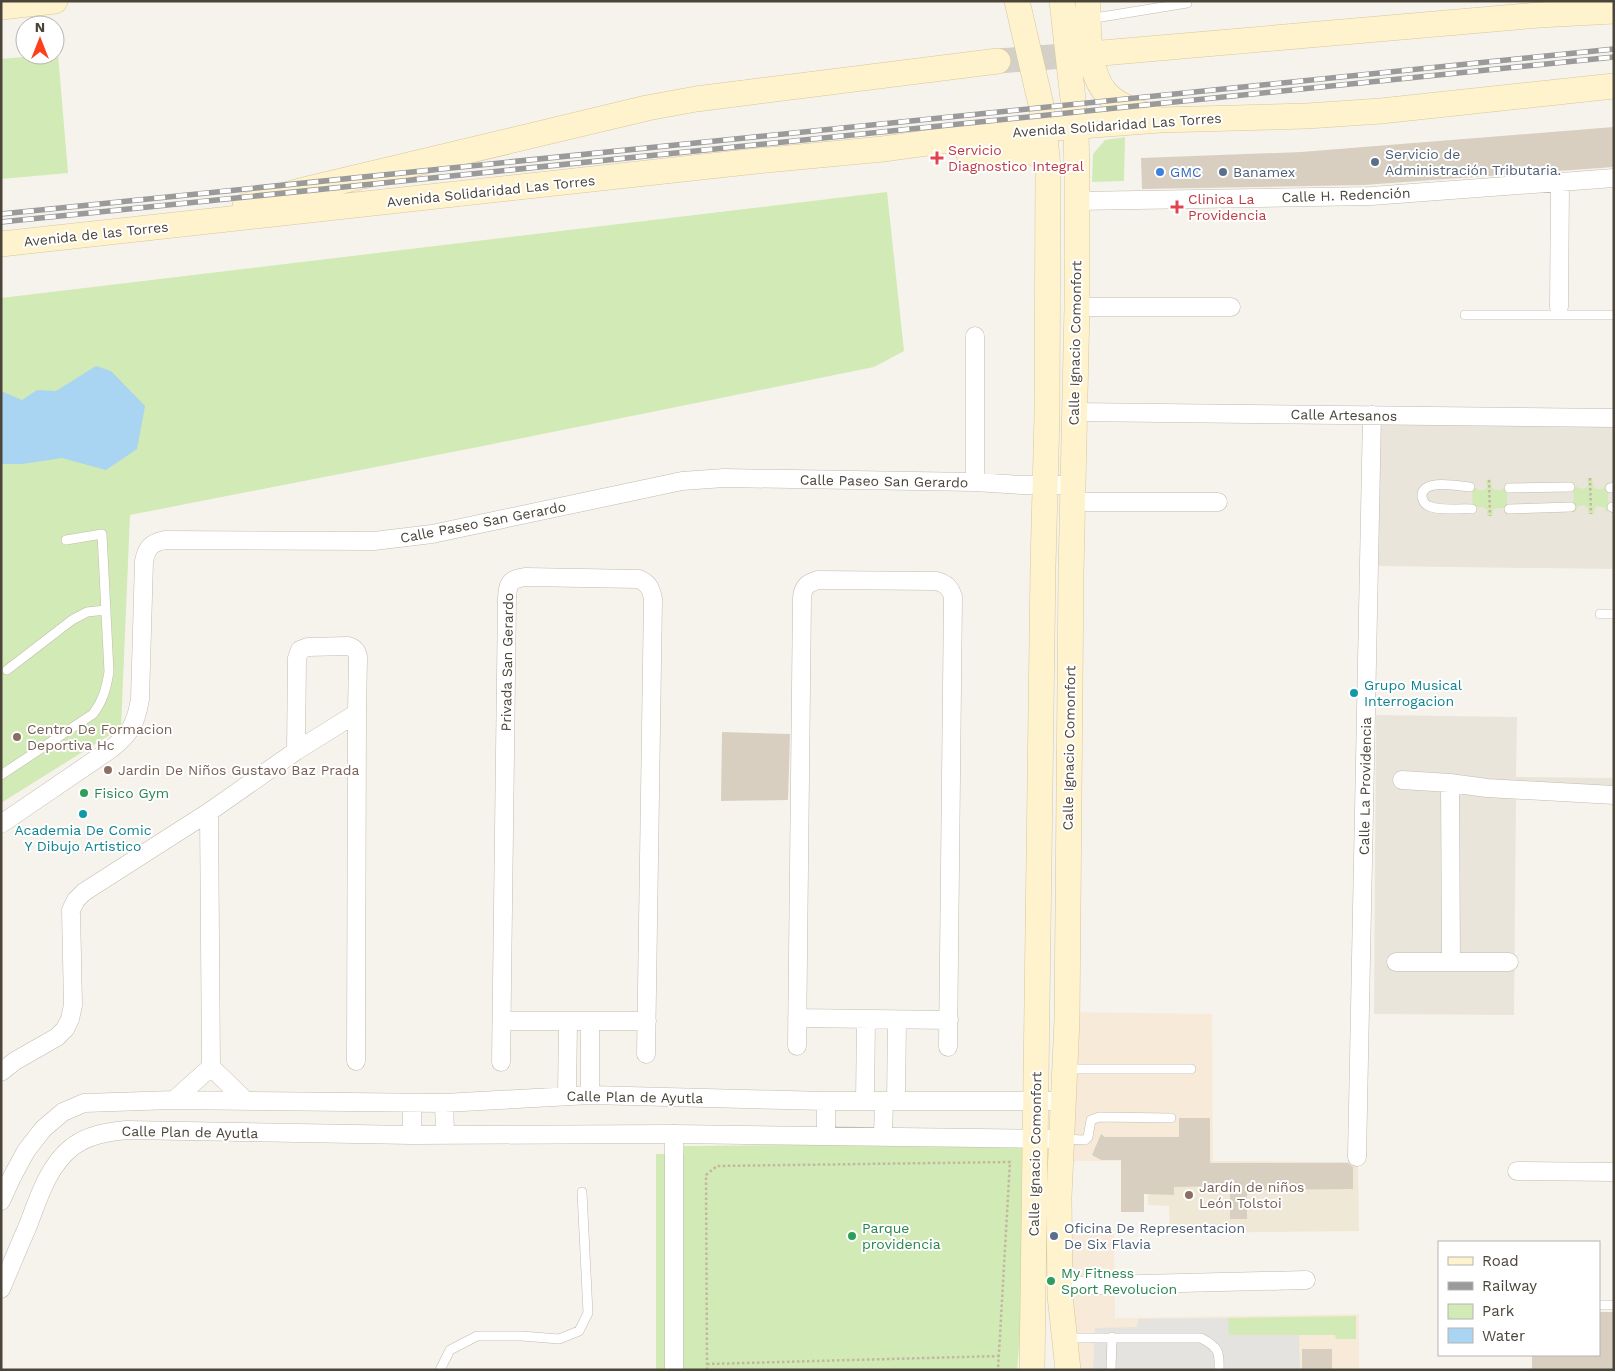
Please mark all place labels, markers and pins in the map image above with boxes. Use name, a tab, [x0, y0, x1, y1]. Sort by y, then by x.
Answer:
place label: Servicio Diagnostico Integral	[948, 142, 1085, 174]
place label: Servicio de Administración Tributaria.	[1385, 146, 1561, 178]
marker: Servicio Diagnostico Integral	[930, 151, 944, 165]
marker: Servicio de Administración Tributaria.	[1369, 156, 1381, 168]
place label: GMC	[1170, 164, 1202, 180]
place label: Banamex	[1233, 164, 1295, 180]
marker: GMC	[1154, 166, 1166, 178]
marker: Banamex	[1217, 166, 1229, 178]
place label: Clinica La Providencia	[1188, 191, 1267, 223]
marker: Clinica La Providencia	[1170, 200, 1184, 214]
place label: Grupo Musical Interrogacion	[1364, 677, 1463, 709]
marker: Grupo Musical Interrogacion	[1348, 687, 1360, 699]
place label: Centro De Formacion Deportiva Hc	[27, 721, 173, 753]
marker: Centro De Formacion Deportiva Hc	[11, 731, 23, 743]
place label: Jardin De Niños Gustavo Baz Prada	[118, 762, 359, 778]
marker: Jardin De Niños Gustavo Baz Prada	[102, 764, 114, 776]
place label: Fisico Gym	[94, 785, 169, 801]
marker: Fisico Gym	[78, 787, 90, 799]
marker: Academia De Comic Y Dibujo Artistico	[77, 808, 89, 820]
place label: Academia De Comic Y Dibujo Artistico	[14, 822, 152, 854]
place label: Jardín de niños León Tolstoi	[1199, 1179, 1305, 1211]
marker: Jardín de niños León Tolstoi	[1183, 1189, 1195, 1201]
place label: Parque providencia	[862, 1220, 941, 1252]
place label: Oficina De Representacion De Six Flavia	[1064, 1220, 1245, 1252]
marker: Parque providencia	[846, 1230, 858, 1242]
marker: Oficina De Representacion De Six Flavia	[1048, 1230, 1060, 1242]
place label: My Fitness Sport Revolucion	[1061, 1265, 1177, 1297]
marker: My Fitness Sport Revolucion	[1045, 1275, 1057, 1287]

